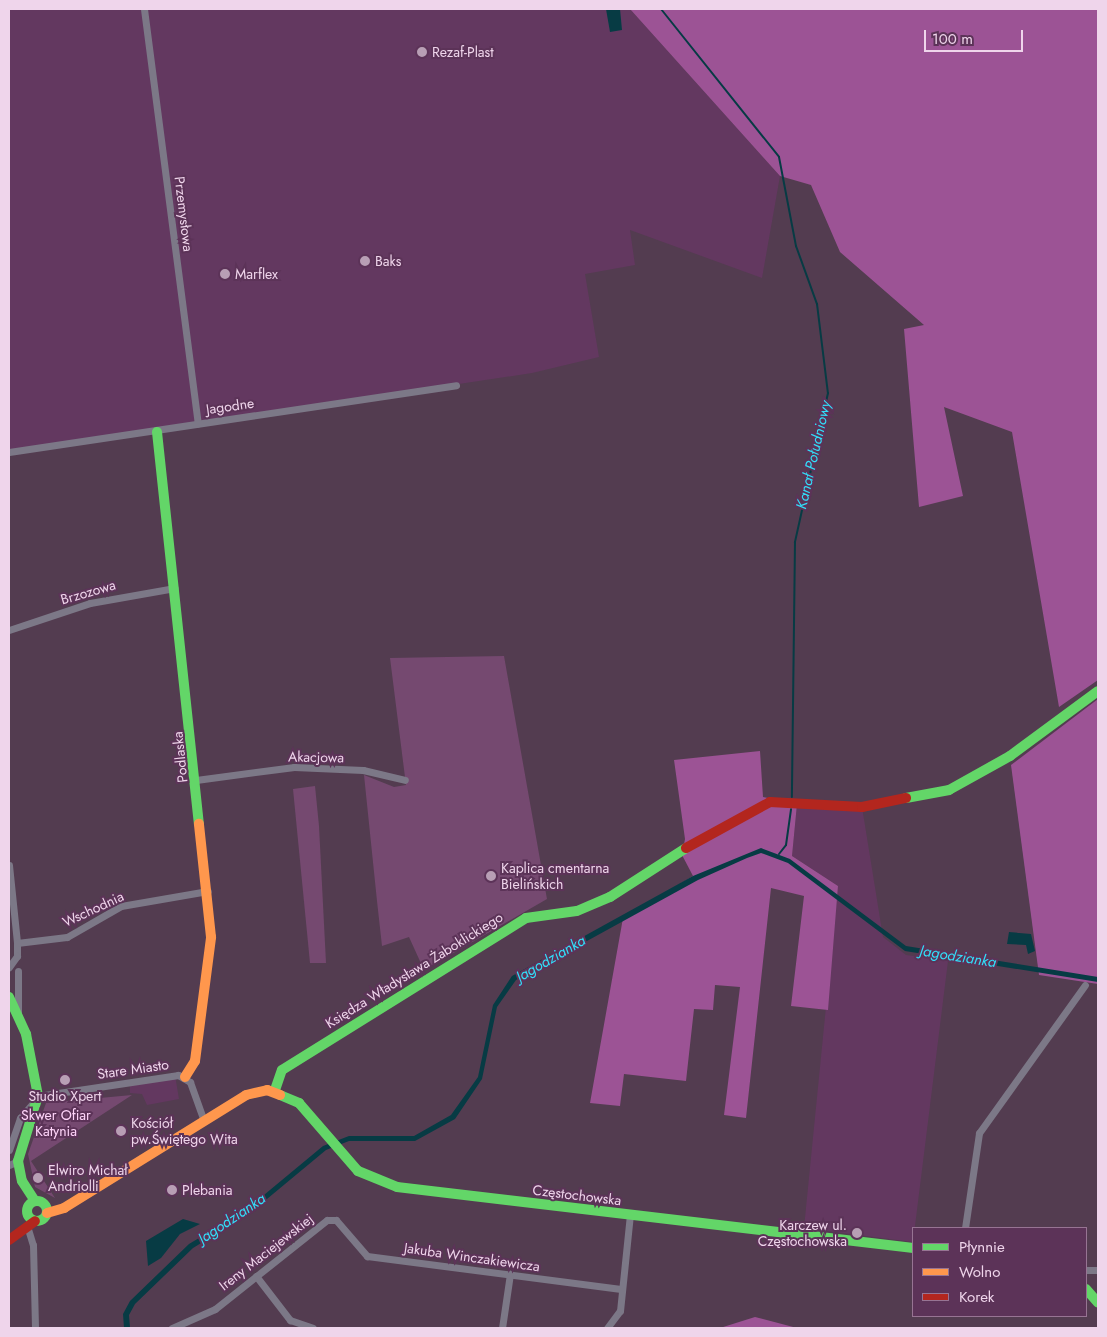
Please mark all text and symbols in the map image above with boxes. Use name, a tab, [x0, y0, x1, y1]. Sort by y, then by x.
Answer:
scale bar	[927, 20, 1026, 52]
text: 100 m	[932, 28, 973, 50]
place label: Rezaf-Plast	[432, 44, 494, 60]
marker: Rezaf-Plast	[416, 46, 428, 58]
street label: Przemysłowa	[171, 175, 197, 253]
place label: Baks	[375, 253, 401, 269]
marker: Baks	[359, 255, 371, 267]
place label: Marflex	[235, 266, 278, 282]
marker: Marflex	[219, 268, 231, 280]
street label: Jagodne	[205, 394, 255, 418]
water label: Kanał Południowy	[793, 399, 835, 511]
street label: Brzozowa	[58, 576, 118, 608]
street label: Podlaska	[169, 731, 191, 783]
street label: Akacjowa	[288, 748, 344, 766]
place label: Kaplica cmentarna Bielińskich	[501, 860, 609, 892]
marker: Kaplica cmentarna Bielińskich	[485, 870, 497, 882]
street label: Wschodnia	[60, 888, 126, 930]
street label: Księdza Władysława Żaboklickiego	[322, 908, 506, 1032]
water label: Jagodzianka	[513, 932, 589, 986]
water label: Jagodzianka	[918, 942, 998, 972]
street label: Stare Miasto	[96, 1056, 170, 1082]
marker: Studio Xpert	[59, 1074, 71, 1086]
place label: Studio Xpert	[29, 1088, 101, 1104]
park label: Skwer Ofiar Katynia	[21, 1107, 91, 1140]
place label: Kościół pw.Świętego Wita	[131, 1115, 238, 1148]
marker: Kościół pw.Świętego Wita	[115, 1125, 127, 1137]
place label: Elwiro Michał Andriolli	[48, 1162, 127, 1194]
marker: Elwiro Michał Andriolli	[32, 1172, 44, 1184]
street label: Częstochowska	[532, 1181, 622, 1209]
place label: Plebania	[182, 1182, 233, 1198]
marker: Plebania	[166, 1184, 178, 1196]
water label: Jagodzianka	[195, 1190, 269, 1248]
street label: Ireny Maciejewskiej	[216, 1210, 316, 1294]
place label: Karczew ul. Częstochowska	[758, 1217, 847, 1250]
marker: Karczew ul. Częstochowska	[851, 1227, 863, 1239]
legend	[912, 1227, 1087, 1317]
text: Płynnie	[959, 1236, 1005, 1258]
street label: Jakuba Winczakiewicza	[403, 1239, 541, 1275]
text: Wolno	[959, 1261, 1000, 1283]
text: Korek	[959, 1286, 994, 1308]

